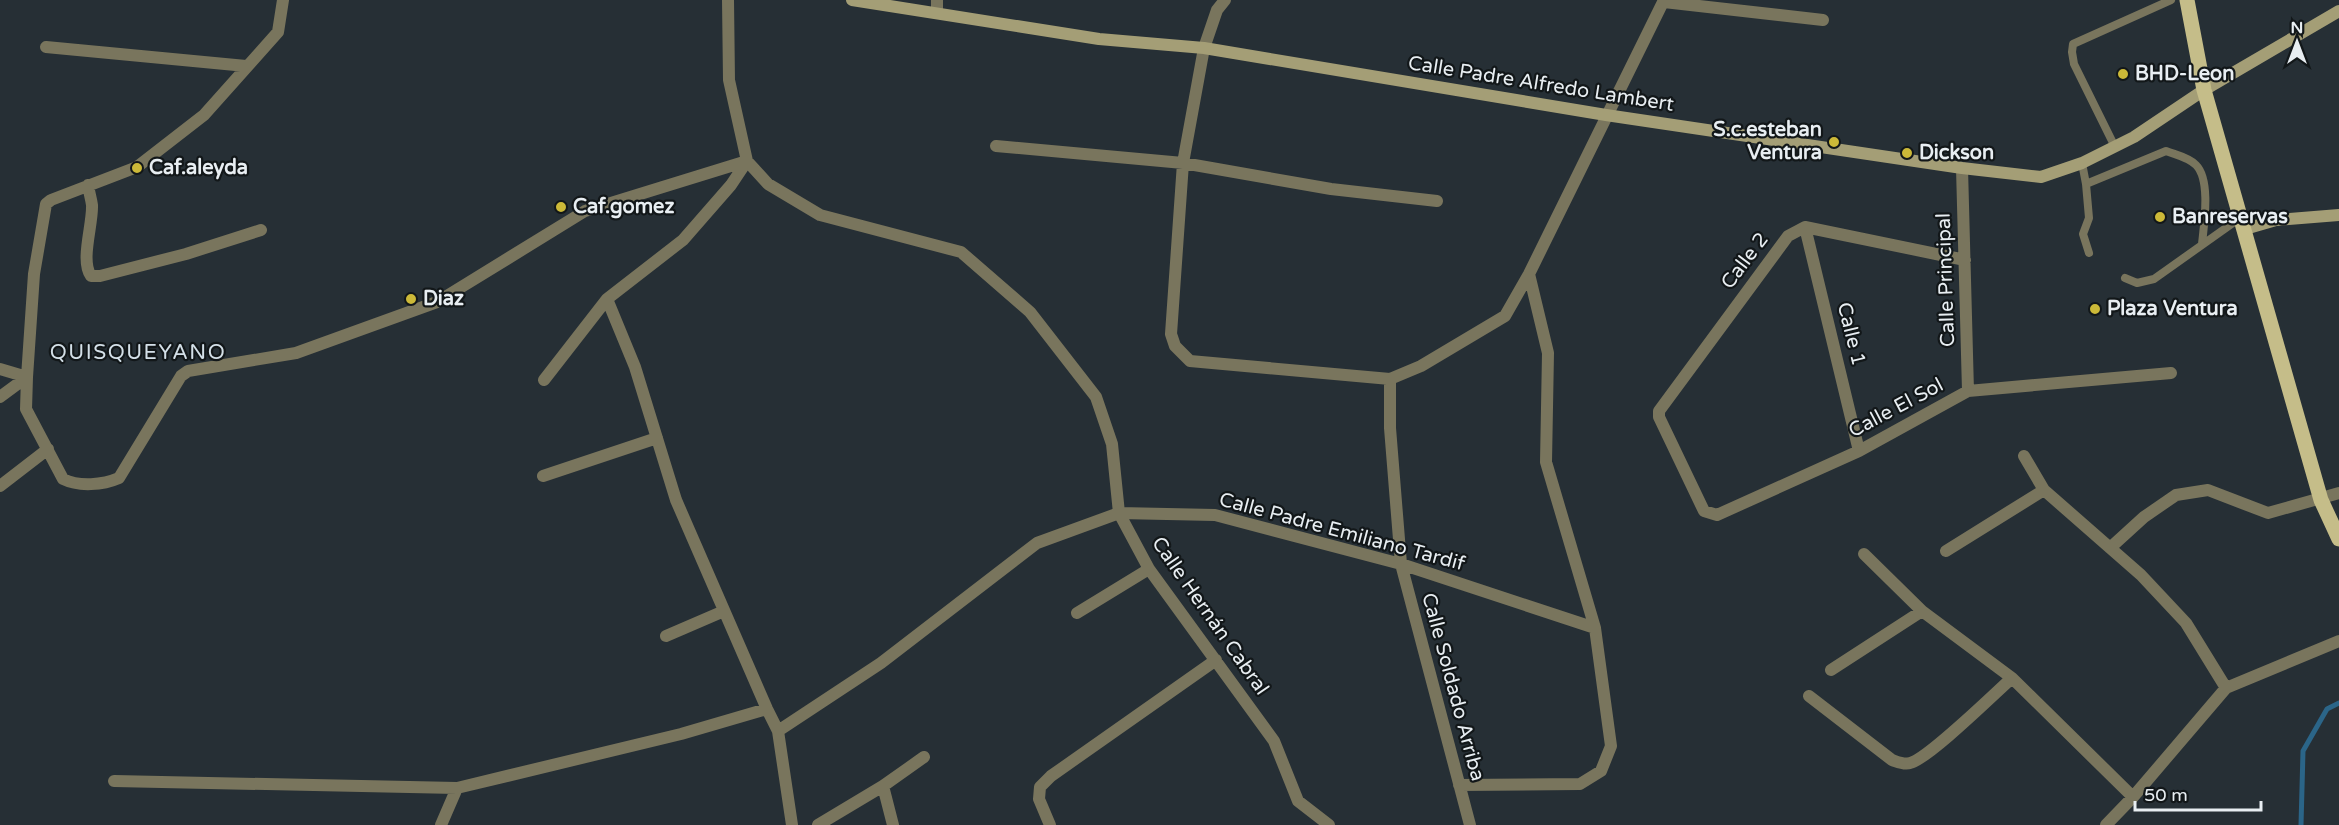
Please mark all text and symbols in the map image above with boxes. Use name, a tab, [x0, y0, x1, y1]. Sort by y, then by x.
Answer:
north arrow	[2267, 12, 2327, 72]
text: N	[2291, 18, 2303, 38]
street label: Calle Padre Alfredo Lambert	[1406, 51, 1676, 117]
place label: BHD-Leon	[2135, 62, 2234, 86]
marker: BHD-Leon	[2116, 67, 2130, 81]
place label: S.c.esteban Ventura	[1713, 118, 1822, 165]
marker: S.c.esteban Ventura	[1827, 135, 1841, 149]
place label: Dickson	[1919, 141, 1994, 165]
marker: Dickson	[1900, 146, 1914, 160]
place label: Caf.aleyda	[149, 156, 248, 180]
marker: Caf.aleyda	[130, 161, 144, 175]
place label: Caf.gomez	[573, 195, 674, 219]
marker: Caf.gomez	[554, 200, 568, 214]
place label: Banreservas	[2172, 205, 2288, 229]
marker: Banreservas	[2153, 210, 2167, 224]
street label: Calle Principal	[1932, 213, 1960, 347]
street label: Calle 2	[1716, 228, 1774, 294]
place label: Diaz	[423, 287, 464, 311]
marker: Diaz	[404, 292, 418, 306]
place label: Plaza Ventura	[2107, 297, 2238, 321]
street label: Calle 1	[1832, 300, 1870, 368]
marker: Plaza Ventura	[2088, 302, 2102, 316]
district label: QUISQUEYANO	[50, 340, 226, 365]
street label: Calle El Sol	[1844, 373, 1948, 443]
street label: Calle Padre Emiliano Tardif	[1217, 488, 1468, 576]
street label: Calle Hernán Cabral	[1146, 532, 1274, 700]
street label: Calle Soldado Arriba	[1416, 590, 1490, 784]
scale bar	[2135, 774, 2261, 812]
text: 50 m	[2144, 784, 2188, 806]

